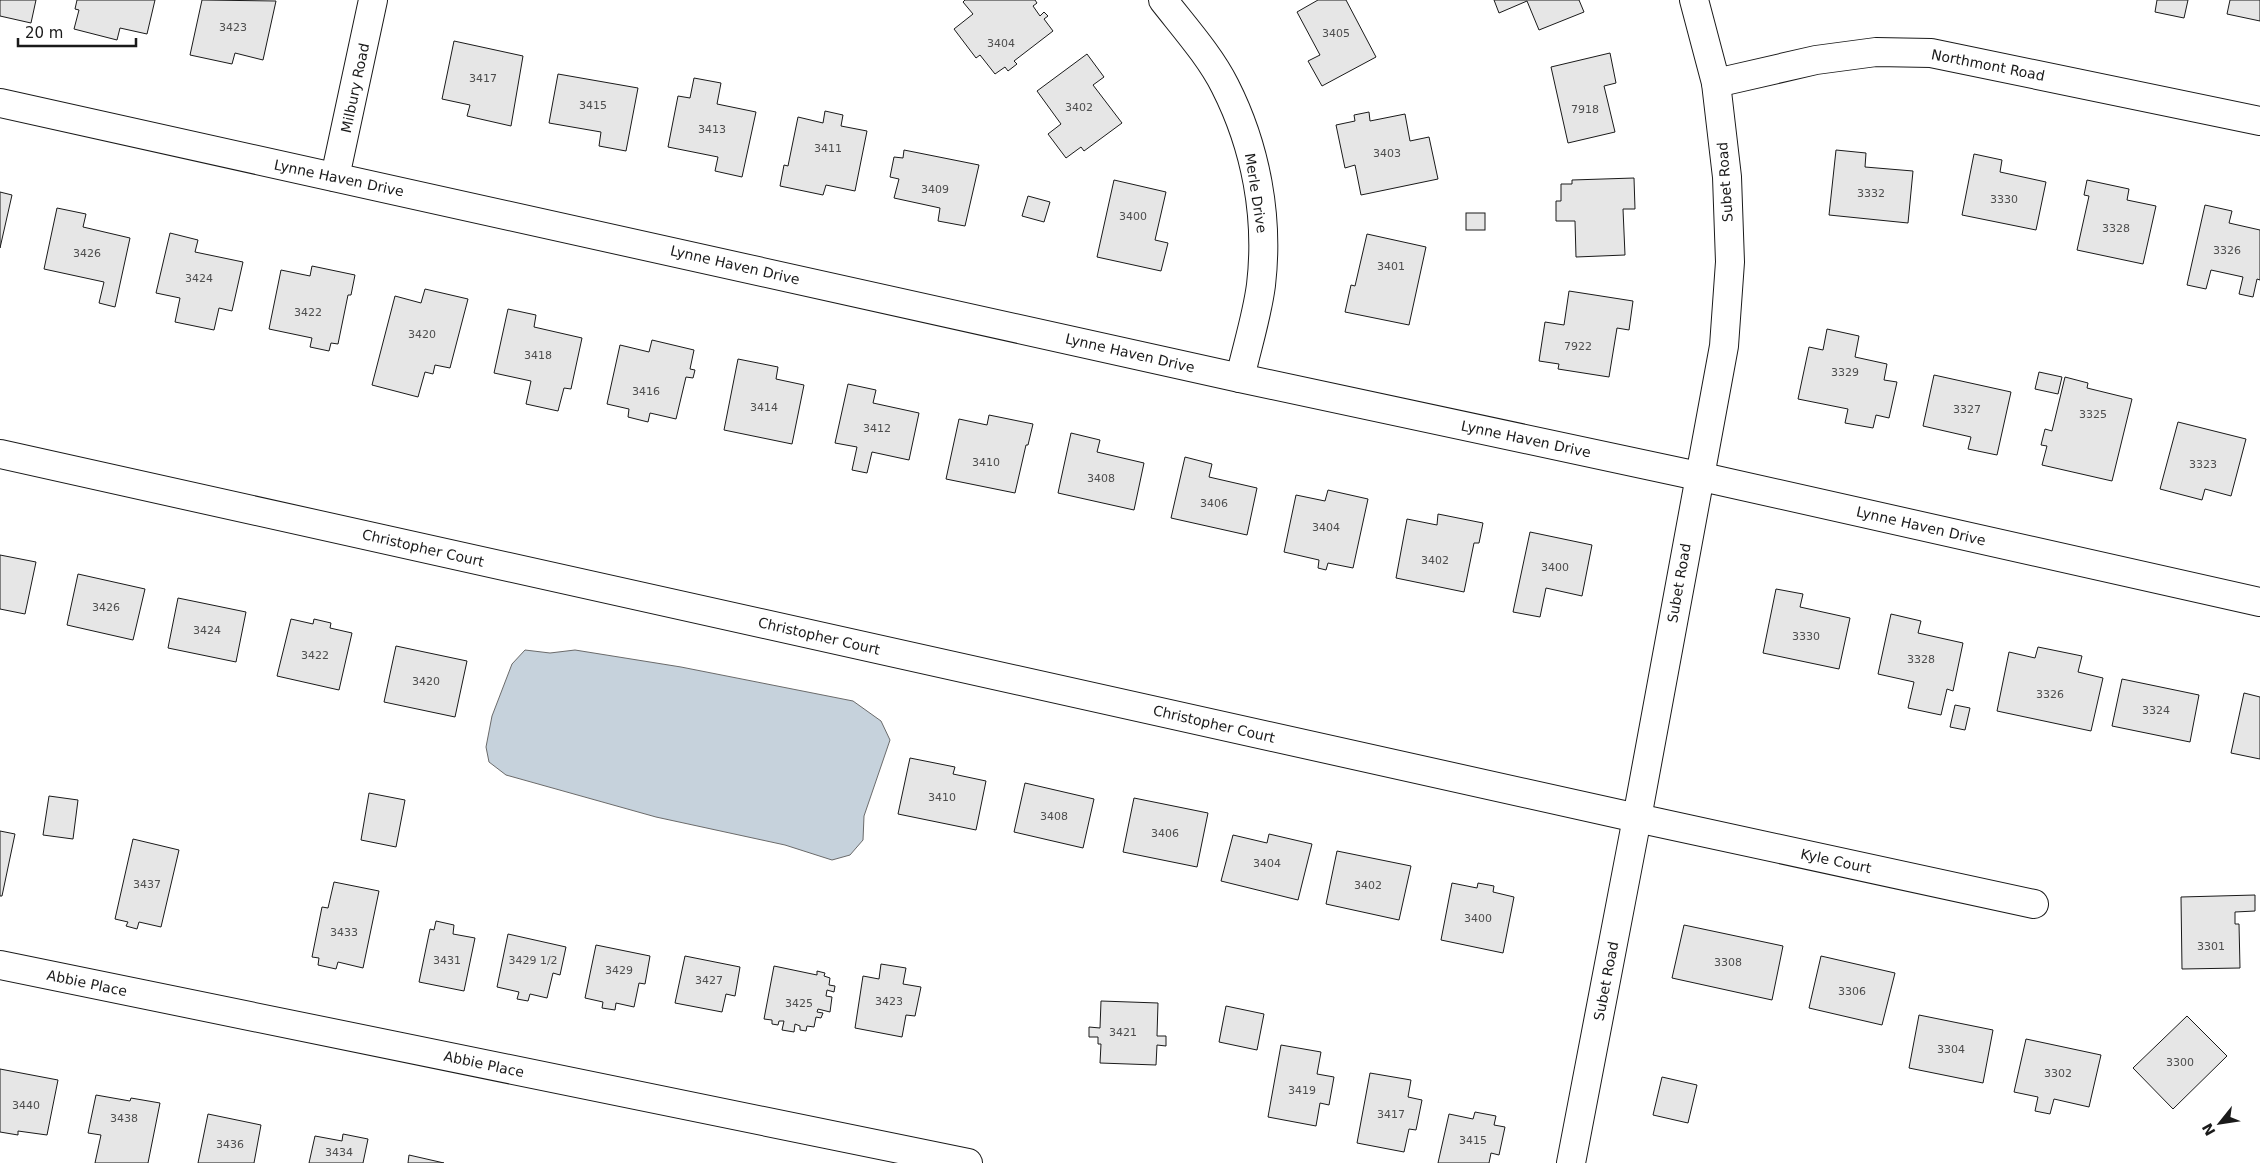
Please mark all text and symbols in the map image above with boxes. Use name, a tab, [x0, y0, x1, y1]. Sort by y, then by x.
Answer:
scale bar	[18, 15, 135, 47]
house number: 3423	[219, 21, 247, 34]
text: 20 m	[25, 24, 63, 42]
house number: 3405	[1322, 27, 1350, 40]
house number: 3404	[987, 37, 1015, 50]
street label: Milbury Road	[338, 42, 372, 134]
street label: Northmont Road	[1930, 46, 2046, 84]
house number: 3417	[469, 72, 497, 85]
house number: 3415	[579, 99, 607, 112]
house number: 3402	[1065, 101, 1093, 114]
house number: 7918	[1571, 103, 1599, 116]
house number: 3413	[698, 123, 726, 136]
street label: Subet Road	[1714, 141, 1736, 223]
house number: 3411	[814, 142, 842, 155]
house number: 3403	[1373, 147, 1401, 160]
street label: Merle Drive	[1242, 152, 1270, 234]
street label: Lynne Haven Drive	[273, 156, 405, 200]
house number: 3409	[921, 183, 949, 196]
house number: 3332	[1857, 187, 1885, 200]
house number: 3330	[1990, 193, 2018, 206]
house number: 3400	[1119, 210, 1147, 223]
house number: 3328	[2102, 222, 2130, 235]
street label: Lynne Haven Drive	[669, 242, 801, 288]
house number: 3326	[2213, 244, 2241, 257]
house number: 3426	[73, 247, 101, 260]
house number: 3401	[1377, 260, 1405, 273]
house number: 3424	[185, 272, 213, 285]
house number: 3422	[294, 306, 322, 319]
house number: 3420	[408, 328, 436, 341]
street label: Lynne Haven Drive	[1064, 330, 1196, 376]
house number: 7922	[1564, 340, 1592, 353]
house number: 3418	[524, 349, 552, 362]
house number: 3329	[1831, 366, 1859, 379]
house number: 3416	[632, 385, 660, 398]
house number: 3414	[750, 401, 778, 414]
house number: 3327	[1953, 403, 1981, 416]
house number: 3325	[2079, 408, 2107, 421]
street label: Lynne Haven Drive	[1460, 417, 1592, 461]
house number: 3412	[863, 422, 891, 435]
house number: 3410	[972, 456, 1000, 469]
house number: 3323	[2189, 458, 2217, 471]
house number: 3408	[1087, 472, 1115, 485]
house number: 3406	[1200, 497, 1228, 510]
street label: Lynne Haven Drive	[1855, 503, 1987, 549]
house number: 3404	[1312, 521, 1340, 534]
street label: Christopher Court	[360, 526, 486, 570]
street label: Subet Road	[1664, 542, 1694, 624]
house number: 3402	[1421, 554, 1449, 567]
house number: 3400	[1541, 561, 1569, 574]
house number: 3426	[92, 601, 120, 614]
street label: Christopher Court	[756, 614, 882, 658]
house number: 3424	[193, 624, 221, 637]
house number: 3330	[1792, 630, 1820, 643]
house number: 3422	[301, 649, 329, 662]
house number: 3328	[1907, 653, 1935, 666]
house number: 3420	[412, 675, 440, 688]
house number: 3326	[2036, 688, 2064, 701]
street label: Christopher Court	[1151, 702, 1277, 746]
house number: 3324	[2142, 704, 2170, 717]
house number: 3410	[928, 791, 956, 804]
house number: 3408	[1040, 810, 1068, 823]
house number: 3406	[1151, 827, 1179, 840]
street label: Kyle Court	[1799, 846, 1873, 876]
house number: 3404	[1253, 857, 1281, 870]
house number: 3437	[133, 878, 161, 891]
house number: 3402	[1354, 879, 1382, 892]
house number: 3400	[1464, 912, 1492, 925]
house number: 3433	[330, 926, 358, 939]
street label: Subet Road	[1590, 940, 1622, 1022]
house number: 3301	[2197, 940, 2225, 953]
house number: 3431	[433, 954, 461, 967]
house number: 3429 1/2	[508, 954, 558, 967]
house number: 3308	[1714, 956, 1742, 969]
house number: 3429	[605, 964, 633, 977]
street label: Abbie Place	[45, 967, 129, 999]
house number: 3427	[695, 974, 723, 987]
house number: 3306	[1838, 985, 1866, 998]
house number: 3423	[875, 995, 903, 1008]
house number: 3425	[785, 997, 813, 1010]
house number: 3421	[1109, 1026, 1137, 1039]
house number: 3304	[1937, 1043, 1965, 1056]
street label: Abbie Place	[442, 1048, 526, 1080]
house number: 3300	[2166, 1056, 2194, 1069]
house number: 3302	[2044, 1067, 2072, 1080]
house number: 3419	[1288, 1084, 1316, 1097]
north arrow	[2195, 1098, 2245, 1148]
house number: 3440	[12, 1099, 40, 1112]
house number: 3417	[1377, 1108, 1405, 1121]
house number: 3438	[110, 1112, 138, 1125]
text: N	[2199, 1120, 2219, 1139]
house number: 3415	[1459, 1134, 1487, 1147]
house number: 3436	[216, 1138, 244, 1151]
house number: 3434	[325, 1146, 353, 1159]

